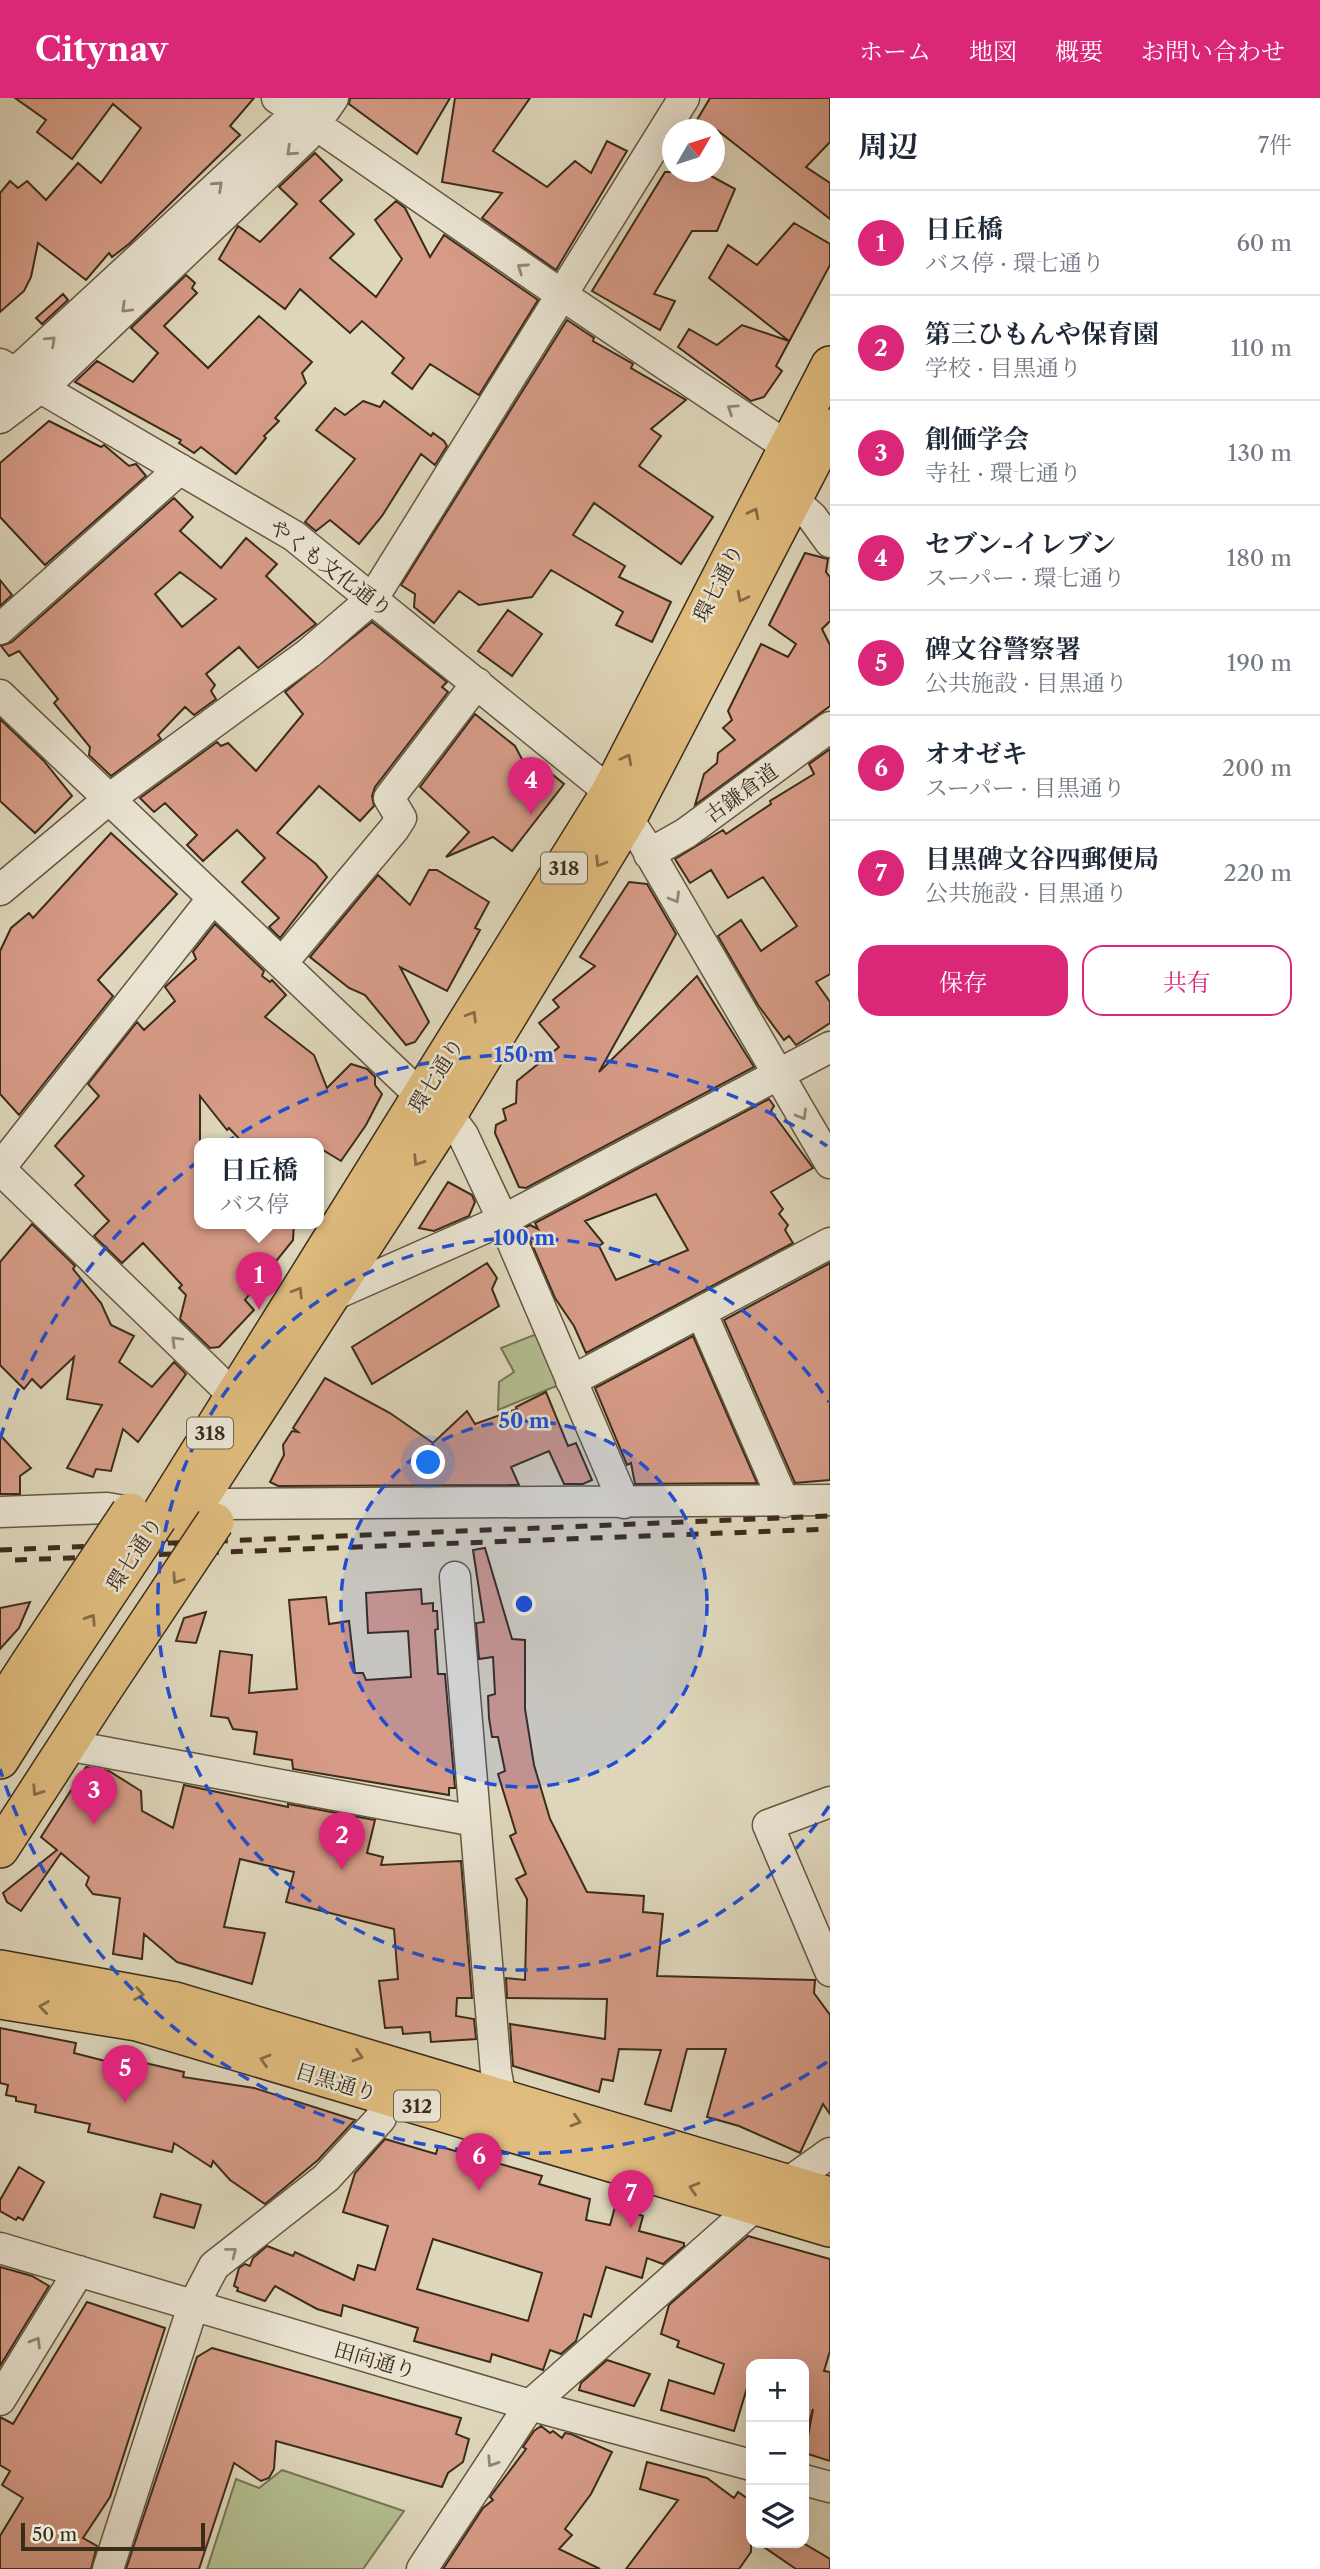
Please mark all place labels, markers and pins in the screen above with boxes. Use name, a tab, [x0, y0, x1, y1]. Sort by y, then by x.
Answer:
pin: 4	[508, 757, 554, 815]
pin: 1	[236, 1252, 282, 1310]
centre of rings	[512, 1592, 536, 1616]
pin: 3	[71, 1767, 117, 1825]
pin: 2	[319, 1812, 365, 1870]
pin: 5	[102, 2045, 148, 2103]
pin: 6	[456, 2133, 502, 2191]
pin: 7	[608, 2170, 654, 2228]

